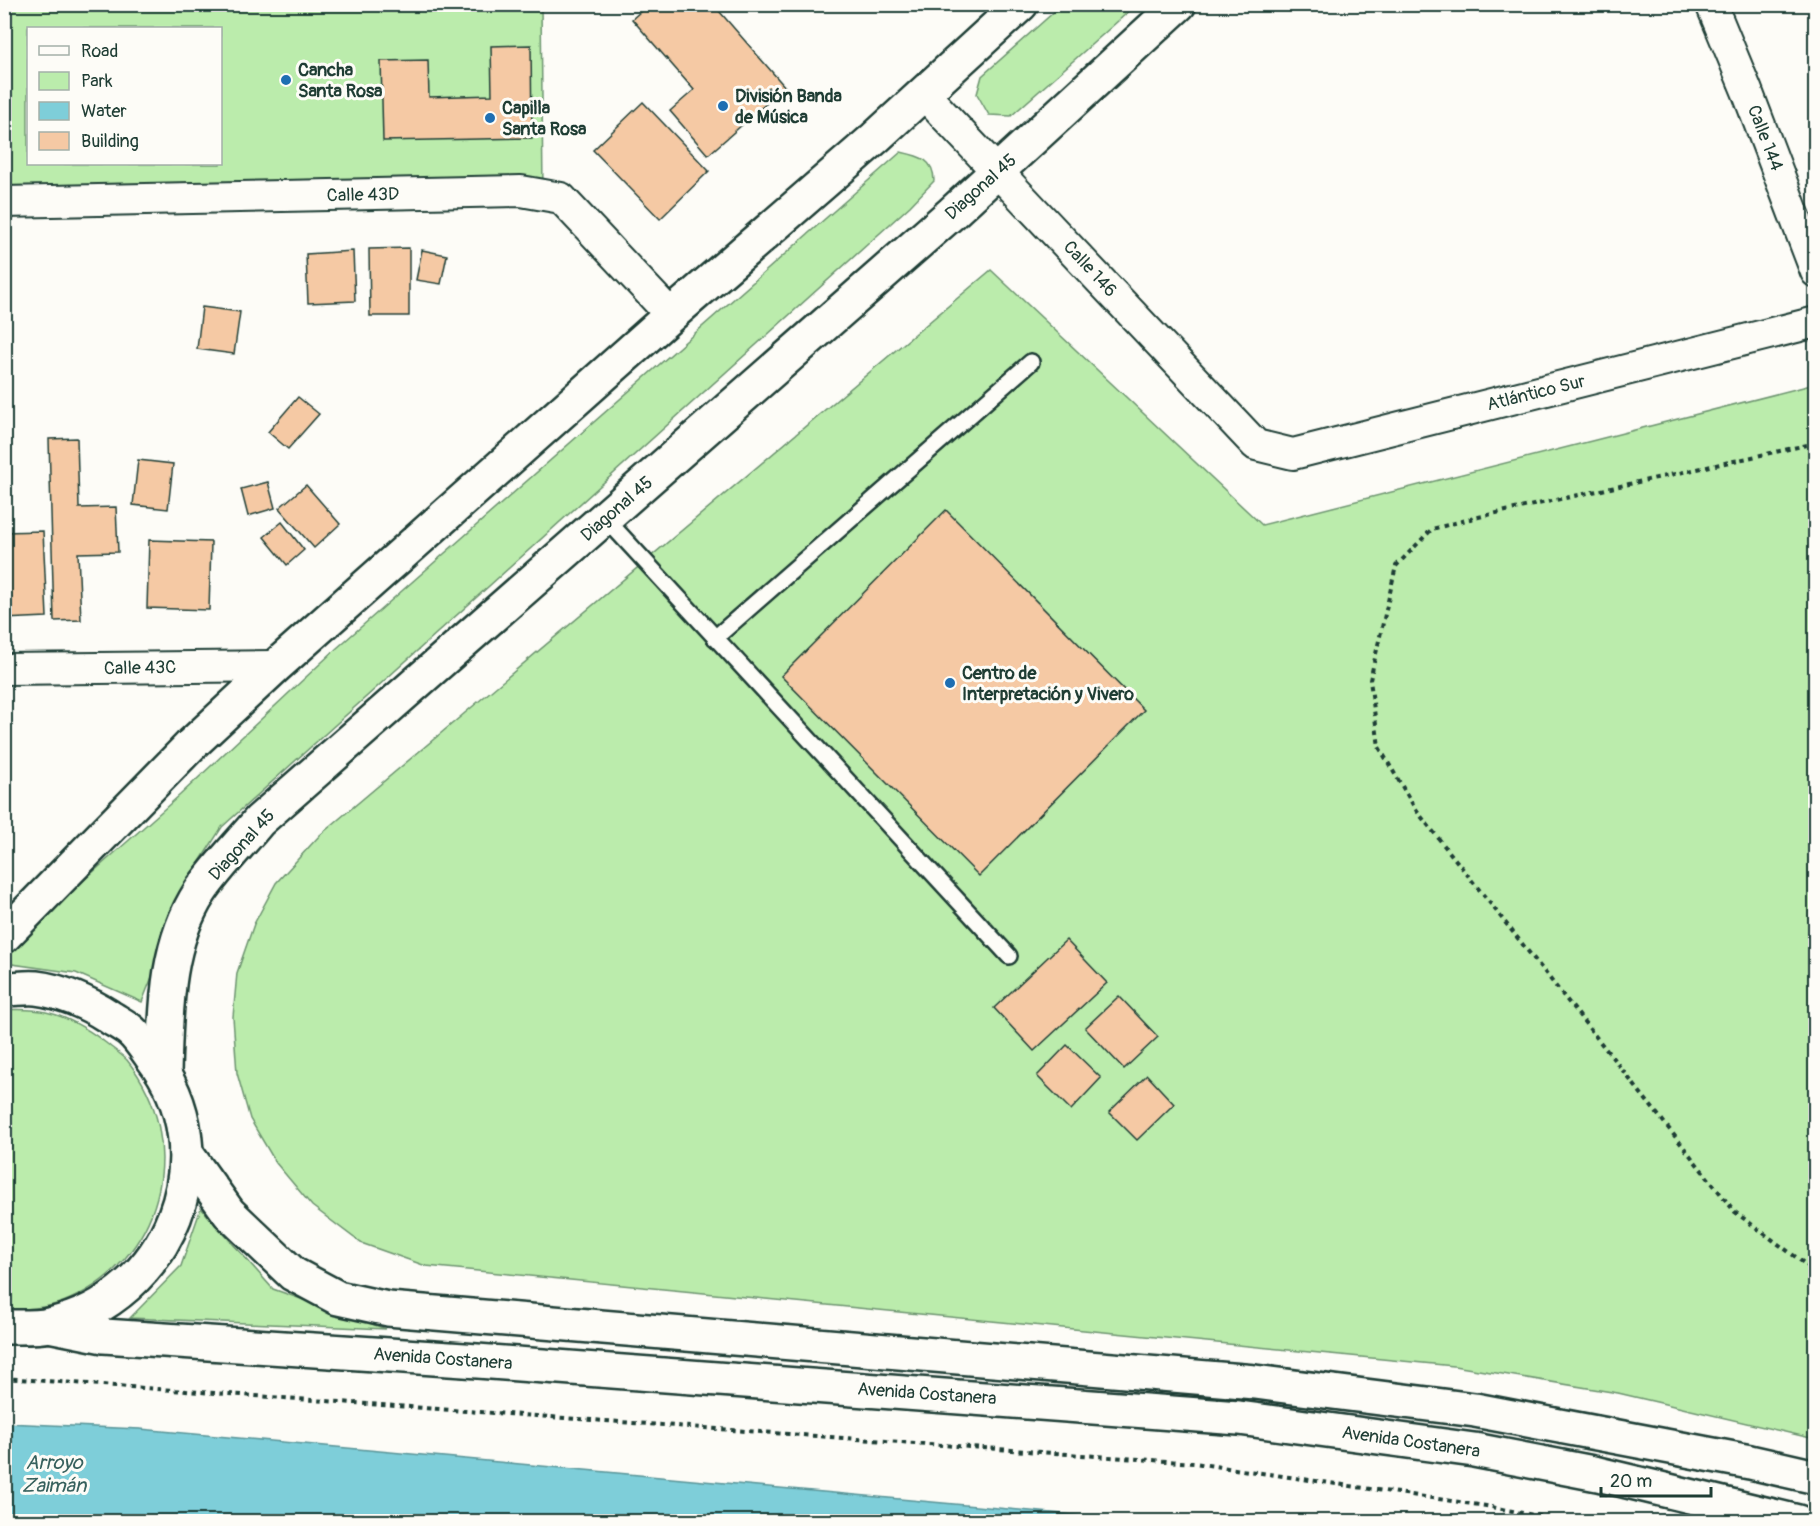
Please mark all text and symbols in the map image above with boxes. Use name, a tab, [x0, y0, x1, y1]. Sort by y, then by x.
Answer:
legend	[27, 27, 222, 165]
text: Road	[81, 40, 118, 63]
place label: Cancha Santa Rosa	[298, 59, 383, 103]
text: Park	[81, 70, 113, 93]
marker: Cancha Santa Rosa	[279, 73, 293, 87]
place label: División Banda de Música	[735, 85, 843, 129]
place label: Capilla Santa Rosa	[502, 97, 587, 141]
marker: División Banda de Música	[716, 99, 730, 113]
text: Water	[81, 100, 127, 123]
street label: Calle 144	[1742, 102, 1788, 175]
marker: Capilla Santa Rosa	[483, 111, 497, 125]
text: Building	[81, 130, 139, 153]
street label: Diagonal 45	[940, 149, 1022, 225]
street label: Calle 43D	[327, 183, 399, 207]
street label: Calle 146	[1058, 236, 1122, 302]
street label: Atlántico Sur	[1484, 370, 1588, 416]
street label: Diagonal 45	[576, 471, 658, 547]
street label: Calle 43C	[104, 656, 176, 680]
place label: Centro de Interpretación y Vivero	[962, 662, 1134, 706]
marker: Centro de Interpretación y Vivero	[943, 676, 957, 690]
street label: Diagonal 45	[204, 804, 280, 886]
street label: Avenida Costanera	[373, 1343, 513, 1375]
street label: Avenida Costanera	[857, 1378, 997, 1410]
street label: Avenida Costanera	[1340, 1421, 1482, 1463]
water label: Arroyo Zaimán	[22, 1450, 88, 1498]
scale bar	[1601, 1460, 1710, 1498]
text: 20 m	[1610, 1470, 1652, 1493]

